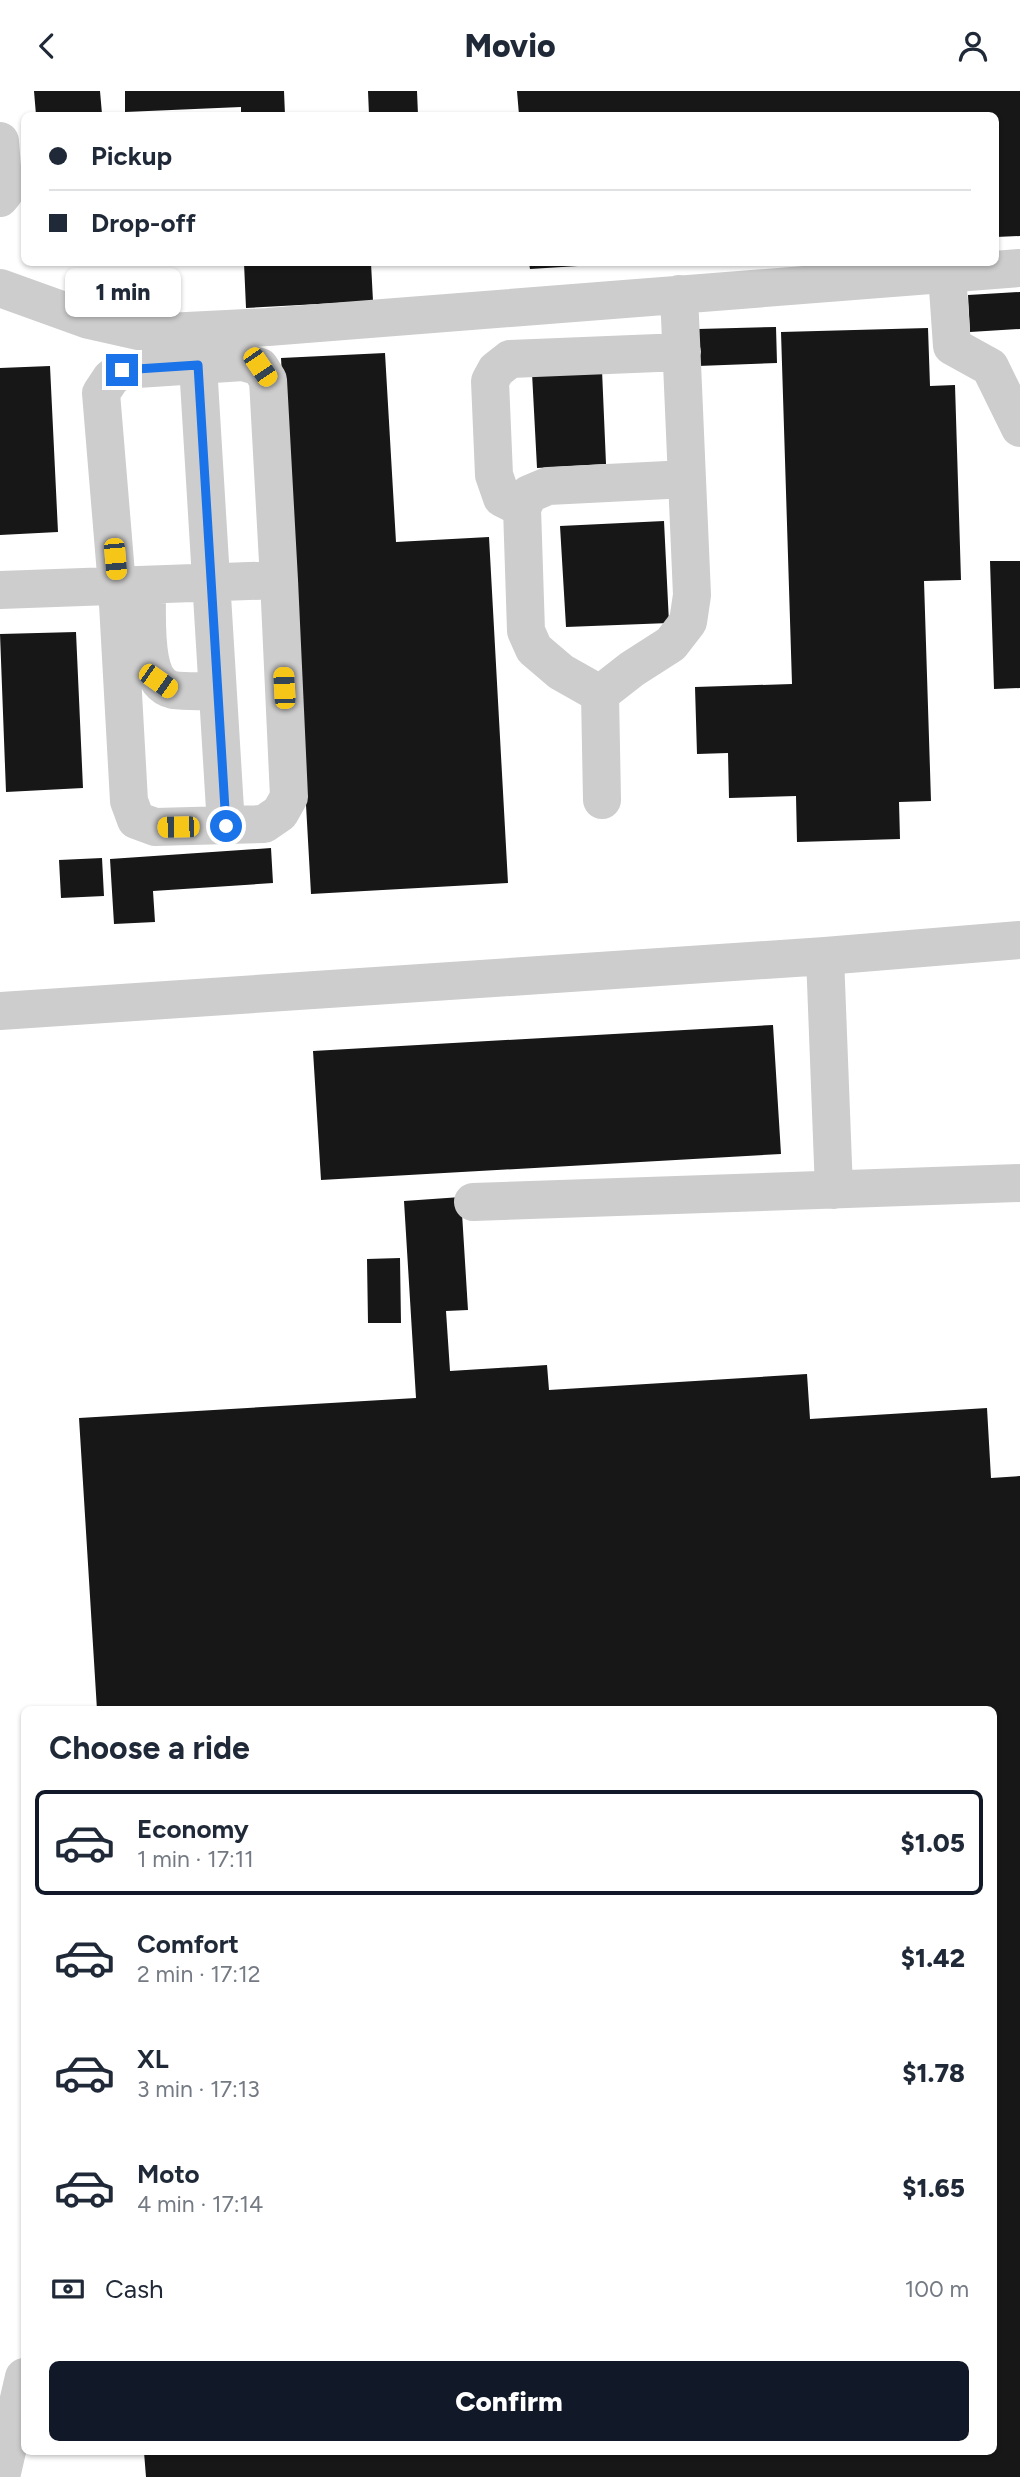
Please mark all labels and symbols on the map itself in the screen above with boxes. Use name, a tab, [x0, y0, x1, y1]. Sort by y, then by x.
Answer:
callout: 1 min	[64, 268, 180, 317]
car	[240, 344, 281, 390]
route end	[106, 354, 138, 386]
car	[103, 537, 128, 581]
car	[135, 660, 182, 702]
car	[273, 666, 296, 710]
route start	[210, 810, 242, 842]
car	[157, 816, 200, 838]

